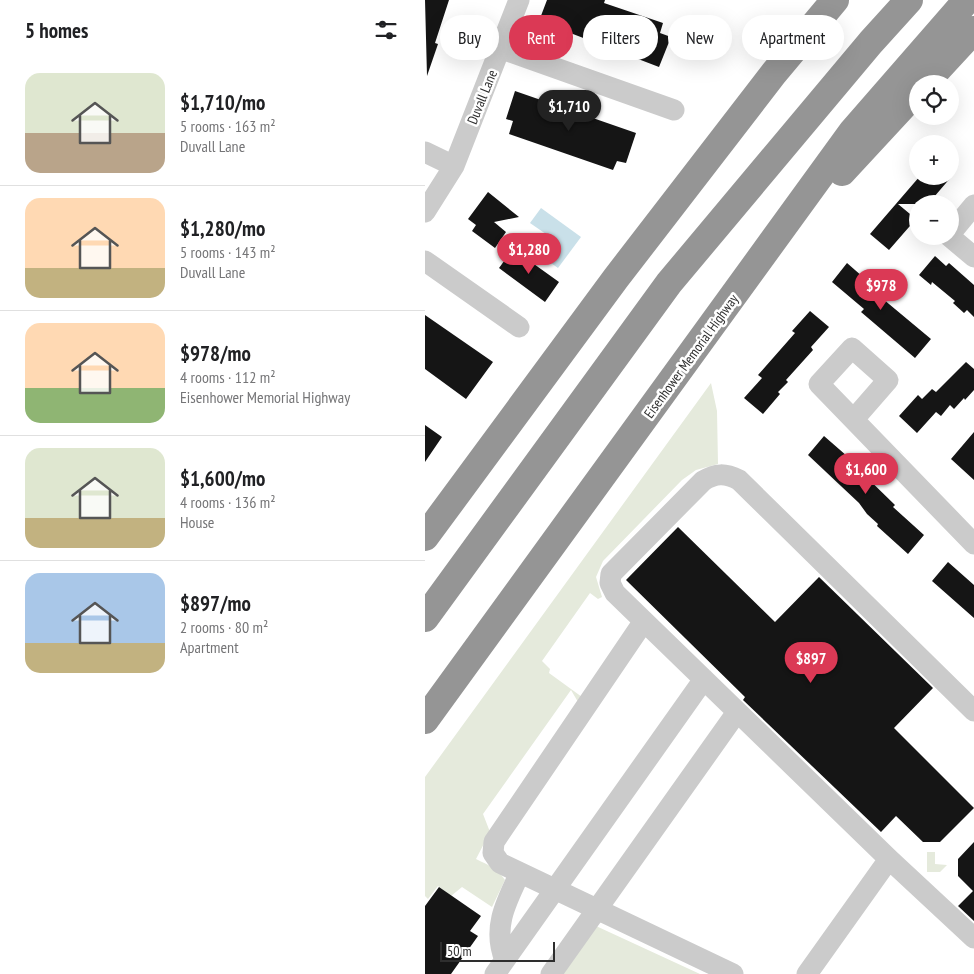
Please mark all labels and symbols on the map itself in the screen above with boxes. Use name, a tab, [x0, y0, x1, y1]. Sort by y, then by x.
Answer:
street label: Duvall Lane	[463, 67, 501, 127]
pin: $1,710	[528, 90, 610, 132]
pin: $1,280	[488, 232, 570, 275]
pin: $978	[851, 268, 911, 311]
street label: Eisenhower Memorial Highway	[640, 290, 742, 422]
pin: $1,600	[825, 452, 907, 495]
pin: $897	[781, 642, 841, 684]
scale bar	[440, 939, 555, 962]

